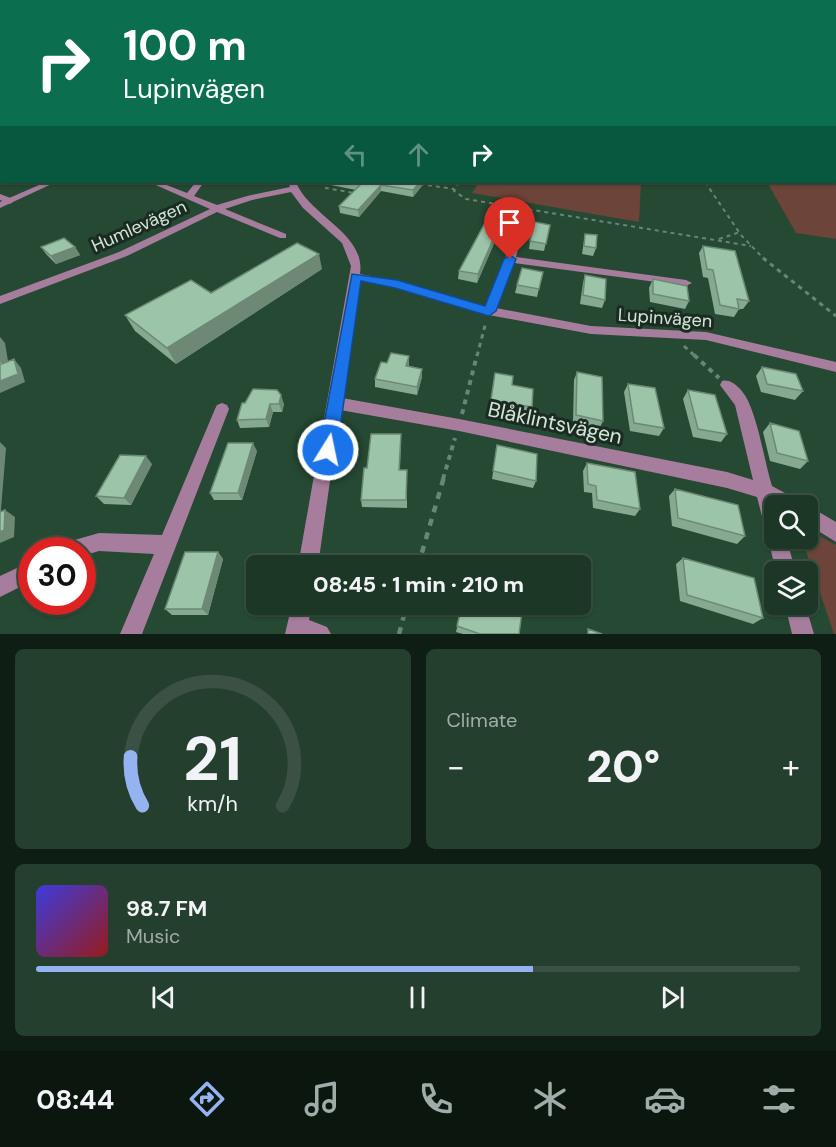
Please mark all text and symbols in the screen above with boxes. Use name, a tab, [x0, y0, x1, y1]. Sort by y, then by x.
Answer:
text: 100 m	[123, 18, 247, 73]
icon: right	[24, 24, 102, 102]
text: Lupinvägen	[123, 71, 265, 106]
icon: left	[339, 138, 372, 171]
icon: ahead	[402, 138, 435, 171]
icon: right	[465, 138, 498, 171]
street label: Humlevägen	[88, 194, 190, 258]
pin	[484, 197, 535, 259]
icon: arrive	[493, 206, 526, 239]
street label: Lupinvägen	[617, 303, 713, 333]
street label: Blåklintsvägen	[485, 395, 625, 451]
position arrow	[296, 418, 360, 482]
map controls	[764, 495, 818, 615]
button: search	[764, 495, 818, 549]
speed limit sign: 30	[18, 537, 96, 615]
button: layers	[764, 561, 818, 615]
text: 08:45 · 1 min · 210 m	[313, 570, 524, 599]
text: Climate	[447, 707, 517, 733]
text: 21	[183, 718, 242, 799]
text: 20°	[586, 737, 660, 796]
text: −	[447, 745, 465, 788]
text: +	[782, 745, 800, 788]
text: km/h	[187, 790, 238, 818]
text: 98.7 FM	[126, 894, 207, 923]
text: Music	[126, 923, 181, 949]
icon: previous	[147, 981, 180, 1014]
icon: pause	[401, 981, 434, 1014]
icon: next	[656, 981, 689, 1014]
icon: directions	[186, 1078, 228, 1120]
icon: music	[301, 1078, 343, 1120]
icon: phone	[415, 1078, 457, 1120]
icon: climate	[529, 1078, 571, 1120]
icon: car	[644, 1078, 686, 1120]
icon: filters	[758, 1078, 800, 1120]
text: 08:44	[36, 1082, 114, 1117]

